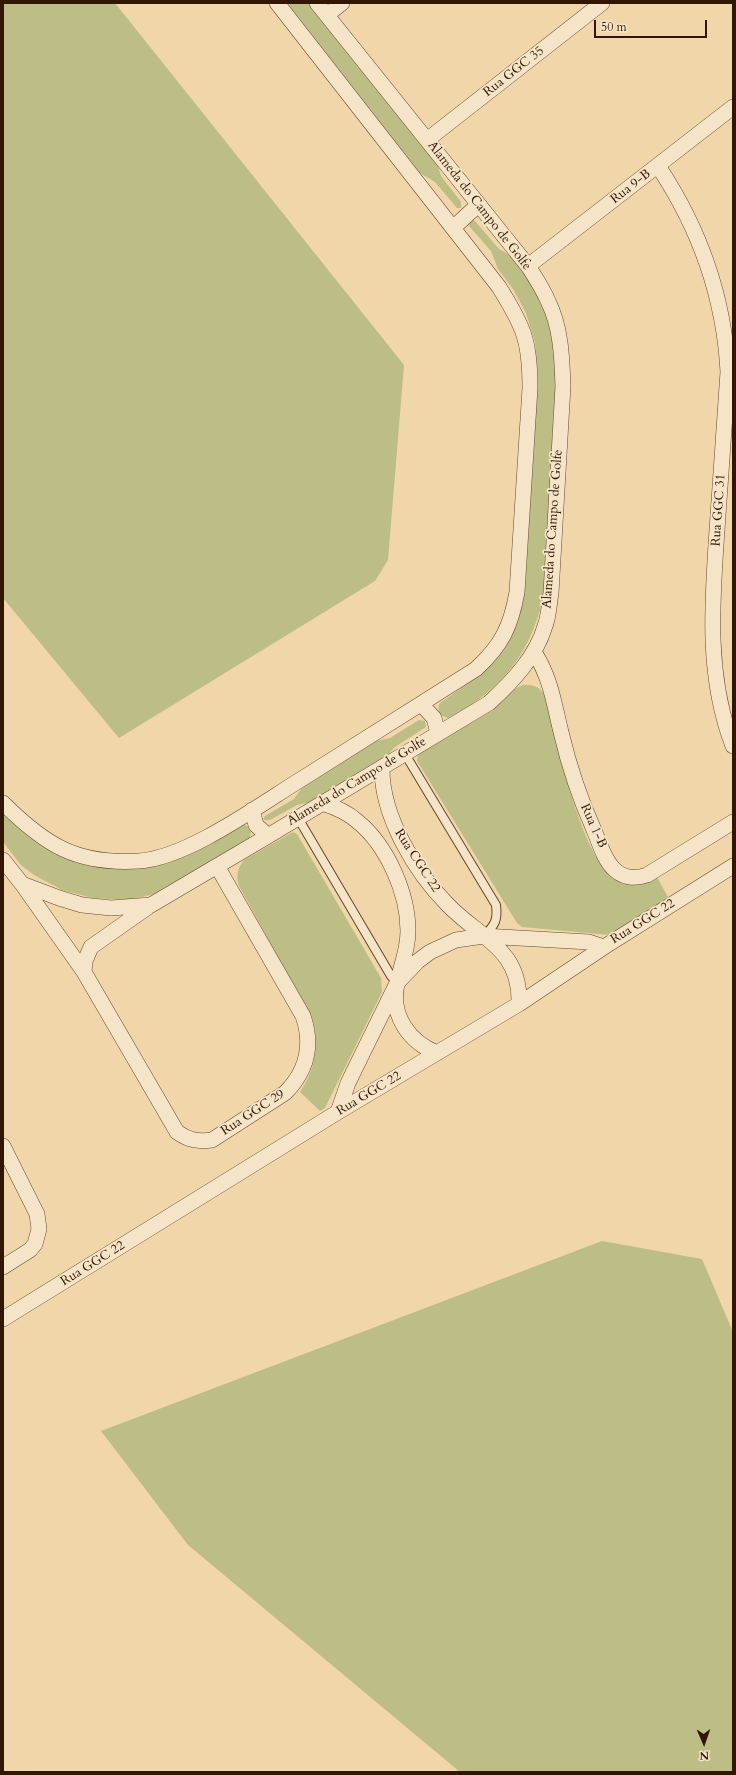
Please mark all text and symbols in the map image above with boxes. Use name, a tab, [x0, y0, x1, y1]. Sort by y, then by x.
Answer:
scale bar	[596, 12, 709, 38]
text: 50 m	[601, 19, 627, 35]
street label: Rua GGC 35	[481, 44, 547, 100]
street label: Alameda do Campo de Golfe	[424, 138, 534, 274]
street label: Rua 9-B	[608, 167, 654, 207]
street label: Alameda do Campo de Golfe	[540, 449, 566, 609]
street label: Rua GGC 31	[709, 473, 729, 547]
street label: Alameda do Campo de Golfe	[285, 734, 429, 830]
street label: Rua 1-B	[576, 802, 610, 850]
street label: Rua CGC 22	[391, 826, 443, 896]
street label: Rua GGC 22	[608, 896, 678, 948]
street label: Rua GGC 22	[334, 1069, 404, 1119]
street label: Rua GGC 29	[218, 1087, 288, 1139]
street label: Rua GGC 22	[58, 1238, 128, 1290]
north arrow	[684, 1723, 724, 1763]
text: N	[699, 1748, 709, 1763]

